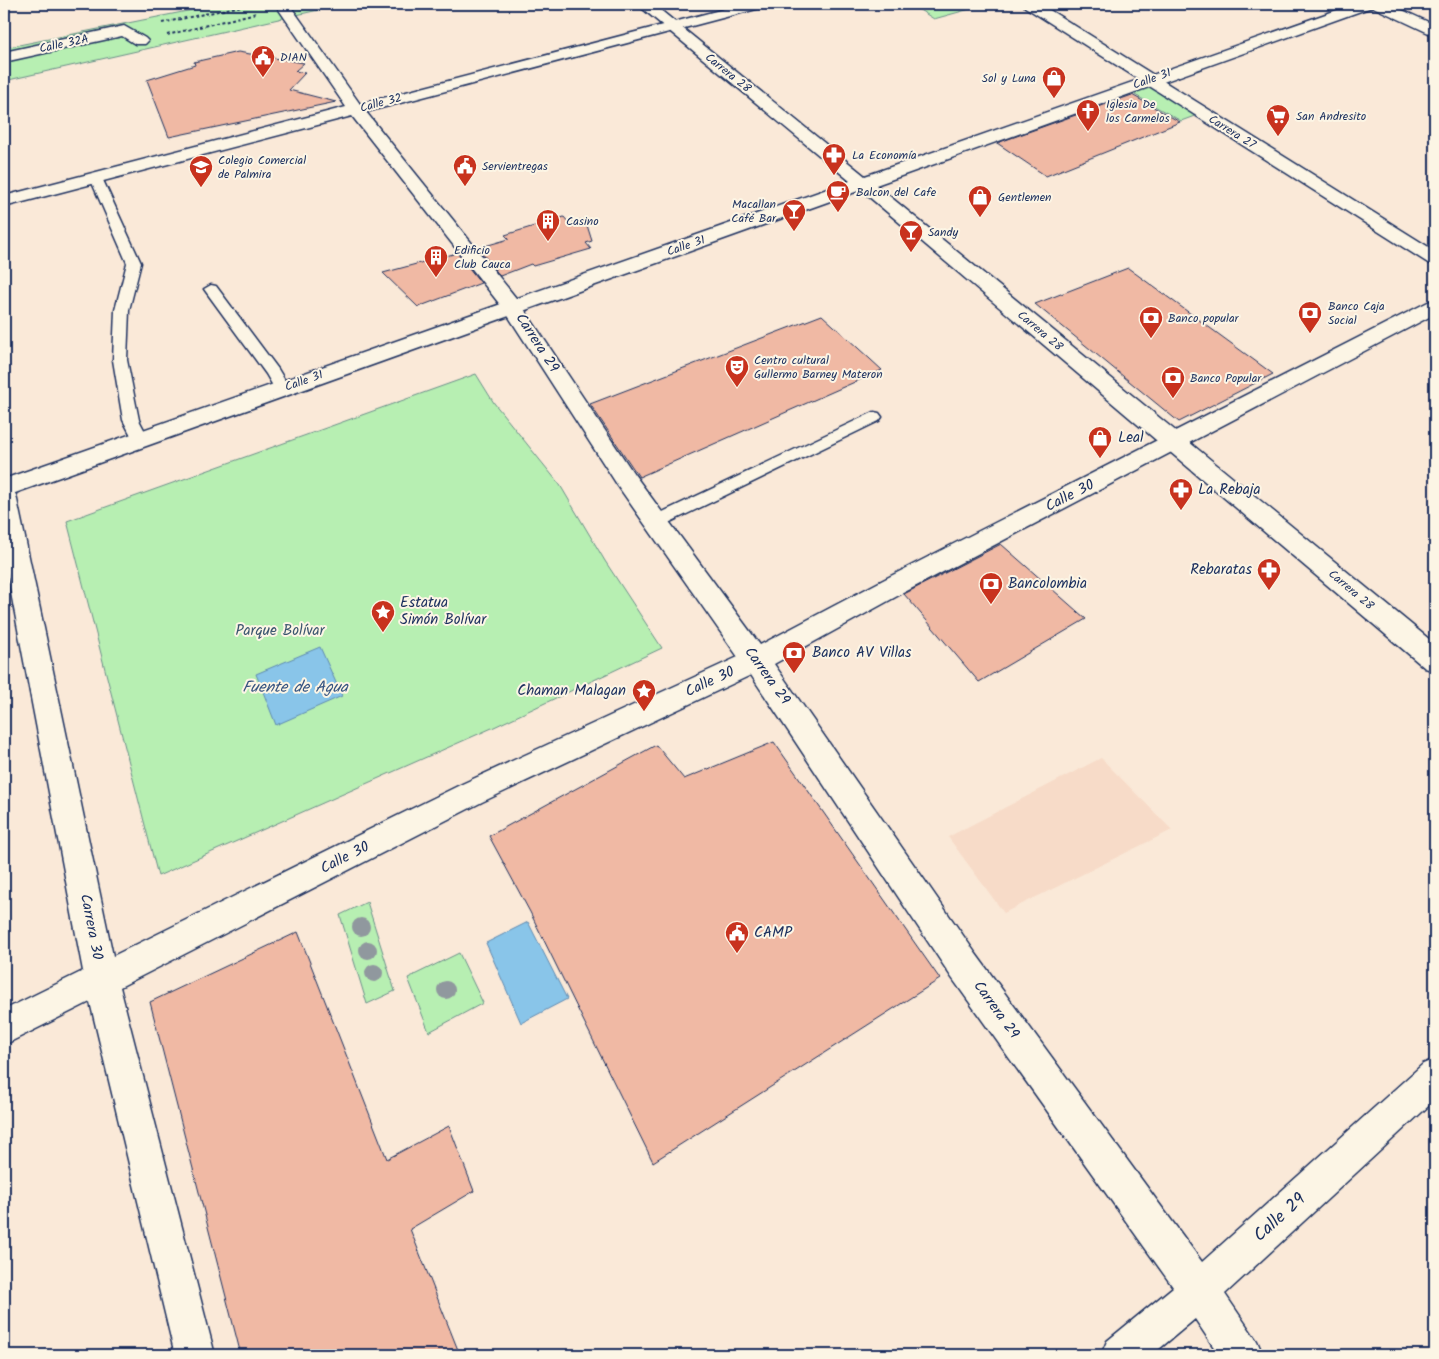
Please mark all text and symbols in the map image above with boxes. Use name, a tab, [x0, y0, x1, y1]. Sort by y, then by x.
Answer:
street label: Calle 32A	[38, 30, 90, 58]
public building icon: DIAN	[250, 44, 276, 78]
place label: DIAN	[280, 48, 307, 67]
street label: Carrera 28	[701, 48, 756, 98]
street label: Calle 31	[1130, 63, 1174, 95]
shop icon: Sol y Luna	[1041, 65, 1067, 99]
place label: Sol y Luna	[982, 69, 1036, 88]
street label: Calle 32	[358, 88, 404, 118]
place label: Iglesia De los Carmelos	[1106, 95, 1170, 128]
church icon: Iglesia De los Carmelos	[1075, 98, 1101, 132]
supermarket icon: San Andresito	[1265, 103, 1291, 137]
place label: San Andresito	[1296, 107, 1366, 126]
street label: Carrera 27	[1204, 110, 1260, 154]
pharmacy icon: La Economía	[821, 142, 847, 176]
place label: La Economía	[852, 146, 917, 165]
place label: Colegio Comercial de Palmira	[218, 151, 306, 184]
public building icon: Servientregas	[452, 153, 478, 187]
school or university icon: Colegio Comercial de Palmira	[188, 154, 214, 188]
place label: Servientregas	[482, 157, 548, 176]
cafe icon: Balcon del Cafe	[825, 179, 851, 213]
place label: Balcon del Cafe	[856, 183, 937, 202]
shop icon: Gentlemen	[967, 184, 993, 218]
place label: Gentlemen	[998, 188, 1051, 207]
place label: Macallan Café Bar	[731, 195, 777, 228]
bar icon: Macallan Café Bar	[781, 198, 807, 232]
building icon: Casino	[535, 208, 561, 242]
place label: Casino	[566, 212, 599, 231]
bar icon: Sandy	[898, 219, 924, 253]
place label: Sandy	[928, 223, 958, 242]
street label: Calle 31	[664, 231, 708, 261]
place label: Edificio Club Cauca	[454, 241, 511, 274]
building icon: Edificio Club Cauca	[423, 244, 449, 278]
place label: Banco Caja Social	[1328, 297, 1385, 330]
bank icon: Banco Caja Social	[1297, 300, 1323, 334]
bank icon: Banco popular	[1138, 305, 1164, 339]
street label: Carrera 28	[1013, 306, 1068, 356]
street label: Carrera 29	[509, 308, 566, 378]
place label: Banco popular	[1168, 309, 1240, 328]
place label: Centro cultural Gullermo Barney Materon	[754, 351, 883, 384]
theatre icon: Centro cultural Gullermo Barney Materon	[724, 354, 750, 388]
street label: Calle 31	[282, 365, 326, 397]
bank icon: Banco Popular	[1160, 365, 1186, 399]
place label: Banco Popular	[1190, 369, 1262, 388]
shop icon: Leal	[1087, 425, 1113, 459]
place label: Leal	[1118, 426, 1144, 450]
street label: Calle 30	[1041, 473, 1099, 519]
pharmacy icon: La Rebaja	[1168, 477, 1194, 511]
place label: La Rebaja	[1198, 478, 1261, 502]
pharmacy icon: Rebaratas	[1256, 557, 1282, 591]
place label: Rebaratas	[1190, 558, 1253, 582]
street label: Carrera 28	[1324, 565, 1379, 615]
bank icon: Bancolombia	[978, 571, 1004, 605]
place label: Bancolombia	[1008, 572, 1087, 596]
place label: Estatua Simón Bolívar	[400, 591, 487, 632]
place icon: Estatua Simón Bolívar	[370, 599, 396, 633]
park label: Parque Bolívar	[235, 619, 326, 643]
bank icon: Banco AV Villas	[781, 640, 807, 674]
place label: Banco AV Villas	[812, 641, 912, 665]
street label: Carrera 29	[738, 642, 797, 711]
street label: Calle 30	[681, 660, 739, 704]
water label: Fuente de Agua	[242, 675, 349, 700]
place icon: Chaman Malagan	[631, 678, 657, 712]
place label: Chaman Malagan	[517, 679, 626, 703]
street label: Calle 30	[316, 835, 374, 881]
street label: Carrera 30	[73, 892, 109, 963]
public building icon: CAMP	[724, 920, 750, 954]
place label: CAMP	[754, 921, 793, 945]
street label: Carrera 29	[967, 976, 1026, 1045]
street label: Calle 29	[1247, 1186, 1313, 1250]

